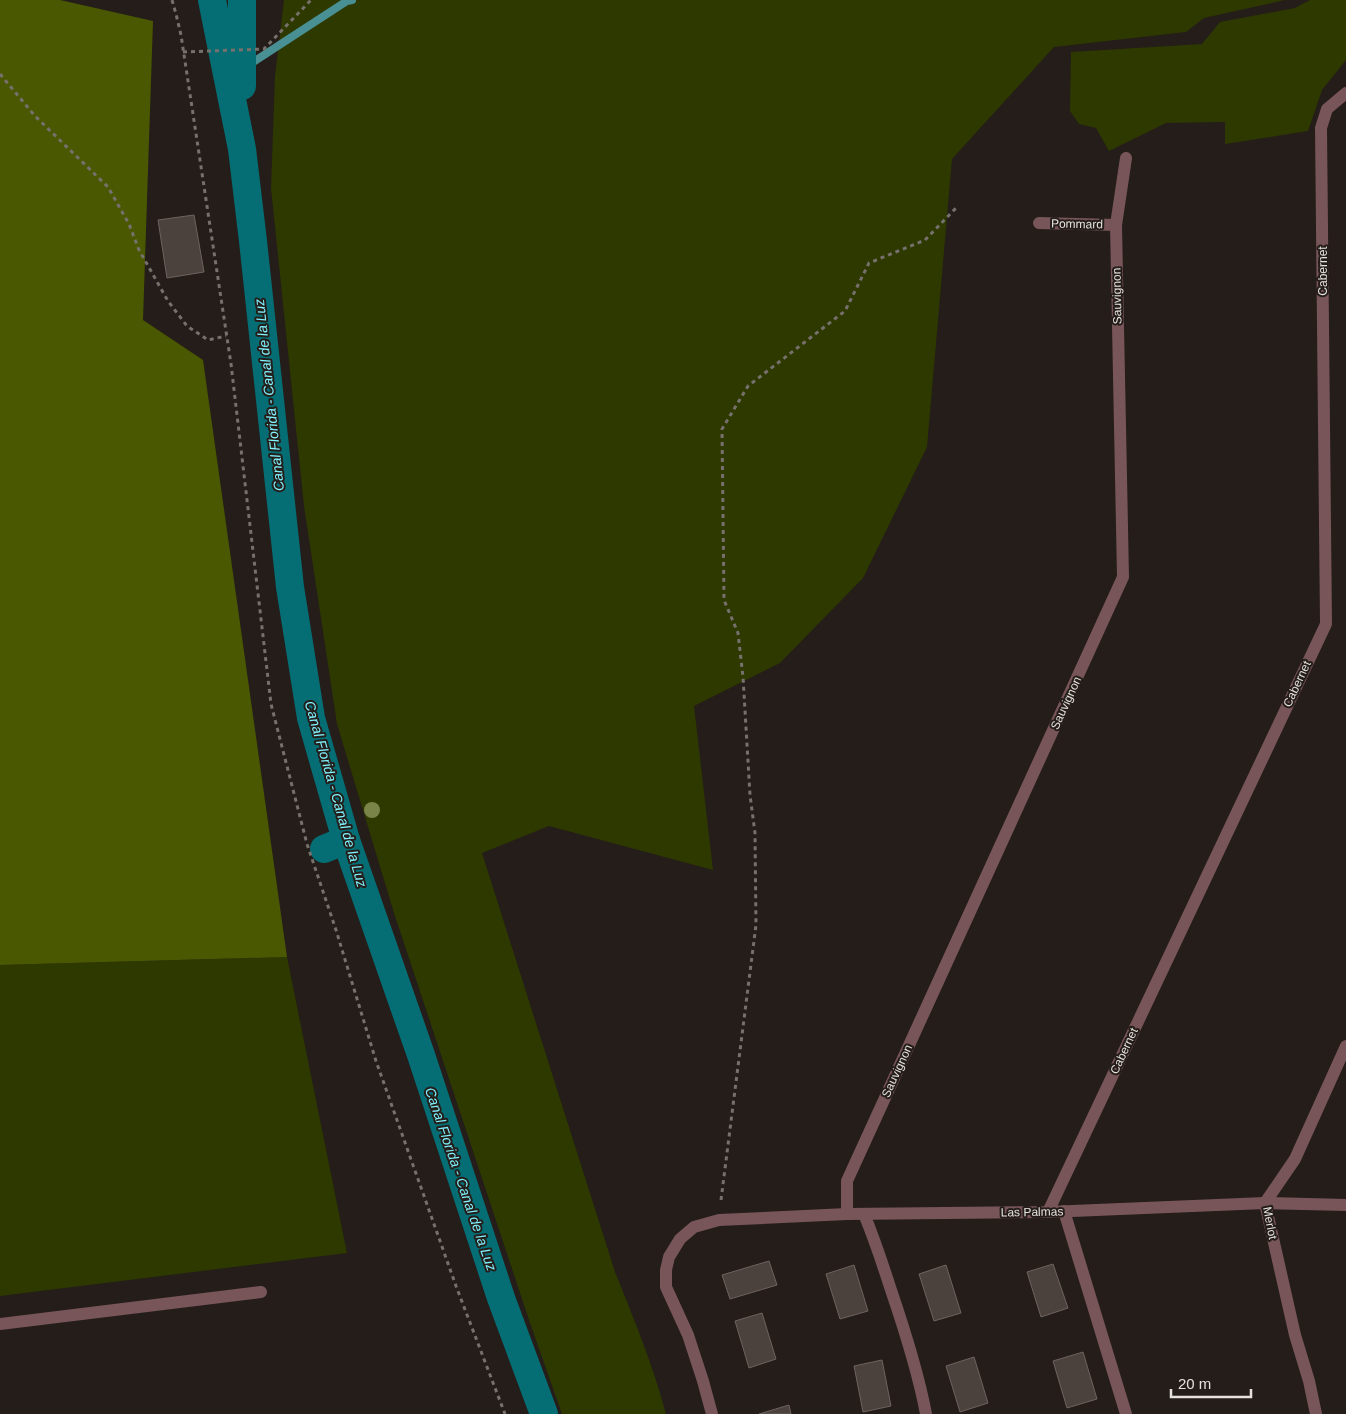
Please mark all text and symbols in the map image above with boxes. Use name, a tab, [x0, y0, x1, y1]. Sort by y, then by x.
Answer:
street label: Pommard	[1051, 217, 1103, 231]
street label: Cabernet	[1316, 246, 1330, 296]
street label: Sauvignon	[1110, 268, 1124, 324]
water label: Canal Florida - Canal de la Luz	[251, 298, 287, 492]
street label: Cabernet	[1280, 658, 1314, 709]
street label: Sauvignon	[1048, 674, 1084, 732]
water label: Canal Florida - Canal de la Luz	[302, 699, 370, 889]
street label: Cabernet	[1107, 1025, 1141, 1076]
street label: Sauvignon	[879, 1042, 915, 1100]
water label: Canal Florida - Canal de la Luz	[422, 1085, 500, 1273]
street label: Las Palmas	[1001, 1204, 1063, 1220]
street label: Merlot	[1260, 1205, 1280, 1241]
scale bar	[1171, 1366, 1251, 1398]
text: 20 m	[1178, 1375, 1211, 1392]

